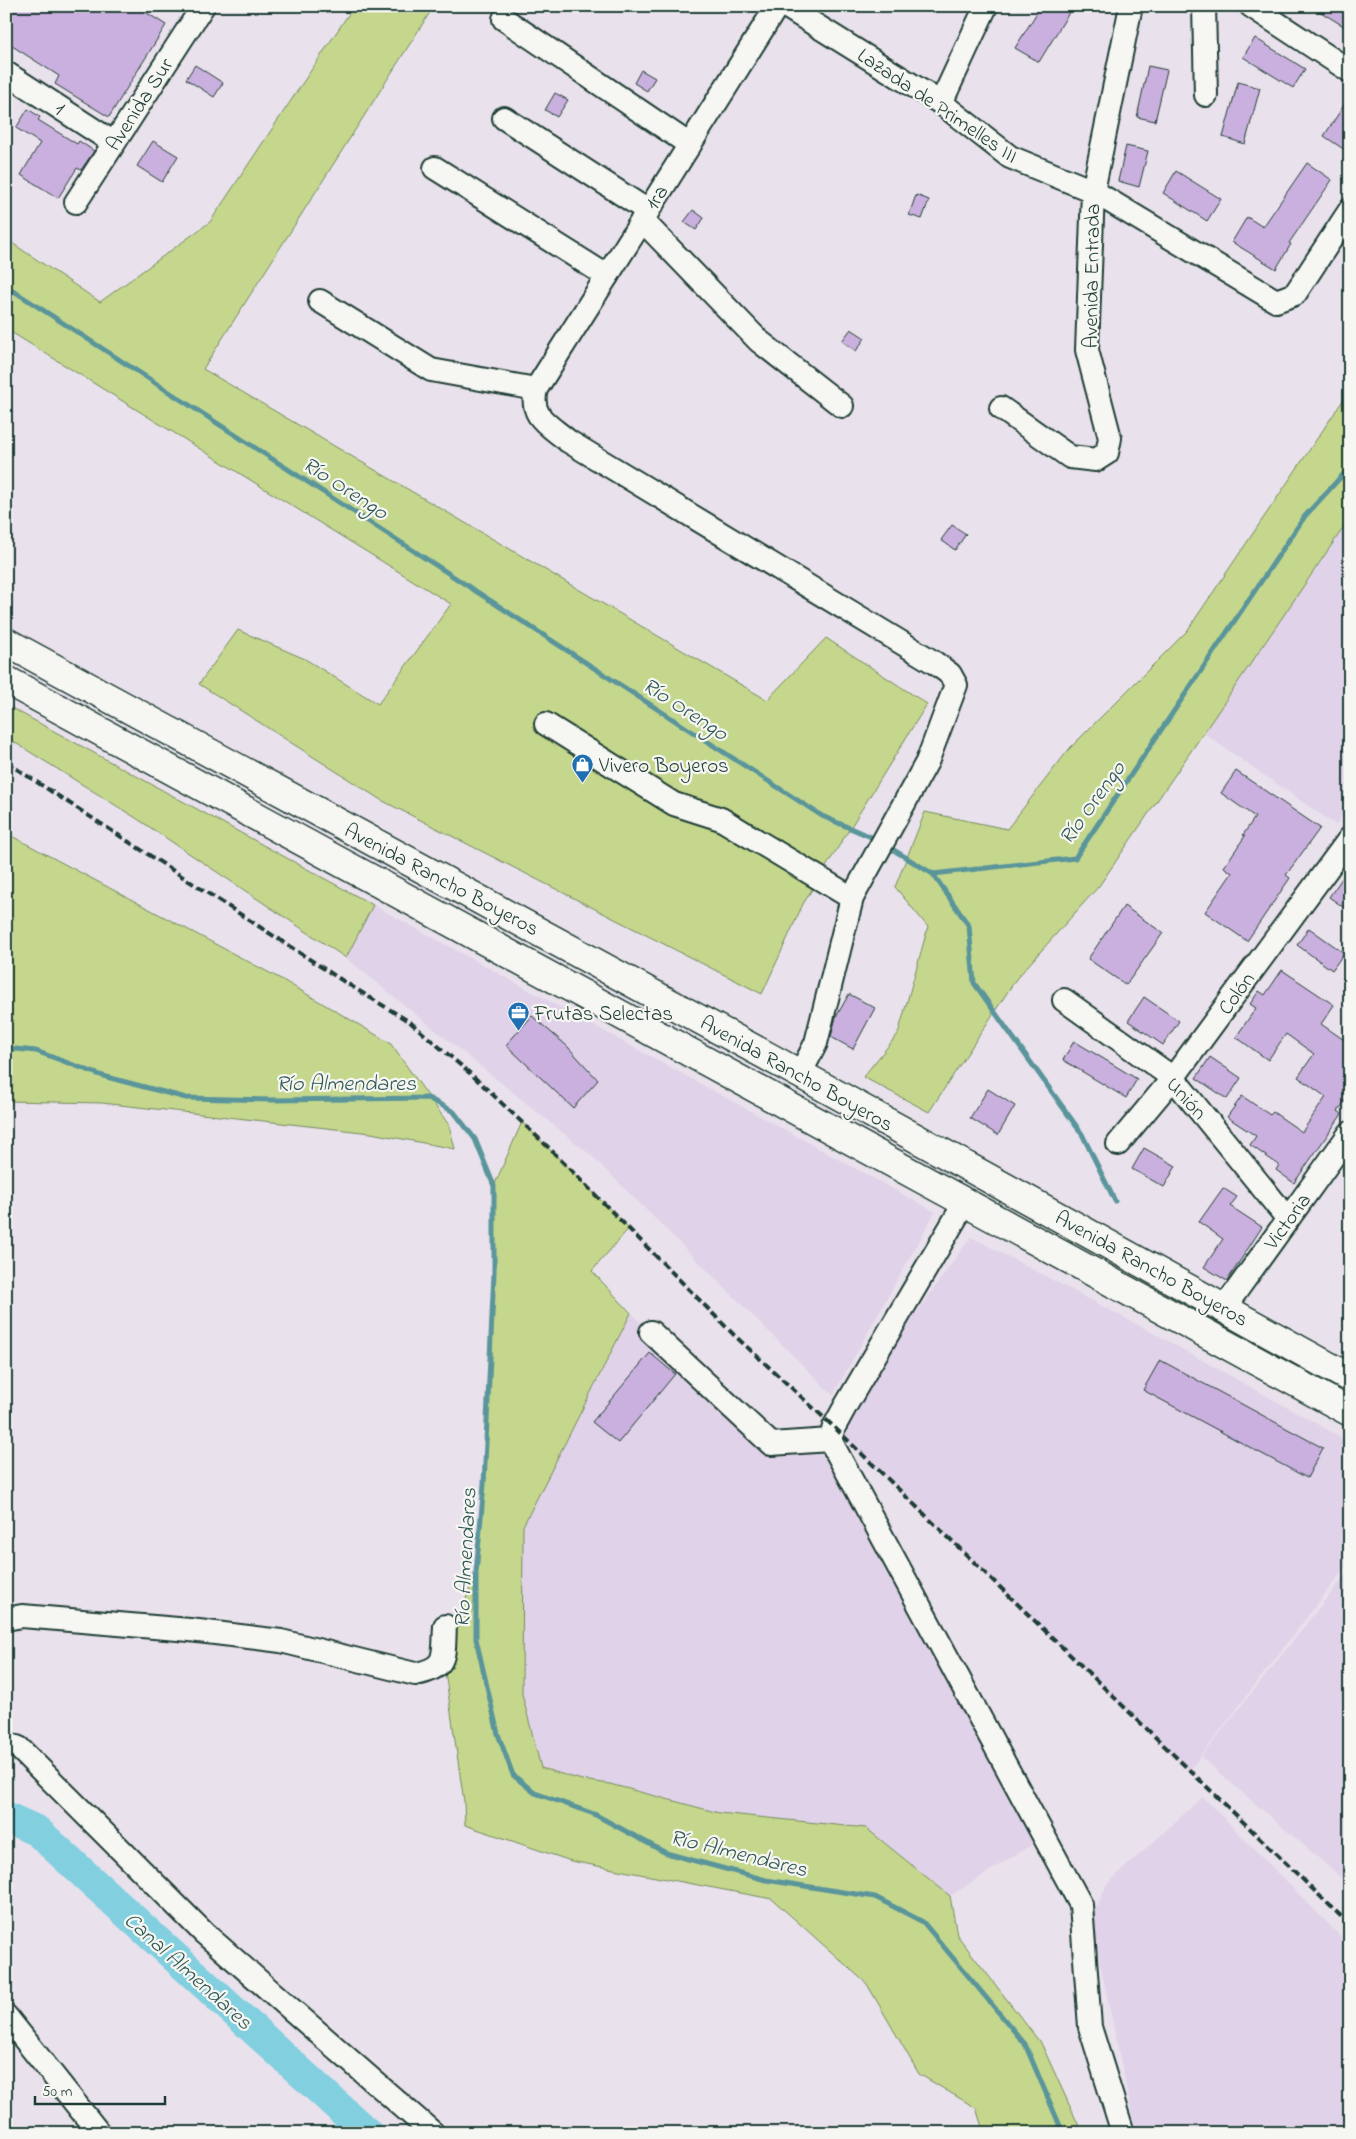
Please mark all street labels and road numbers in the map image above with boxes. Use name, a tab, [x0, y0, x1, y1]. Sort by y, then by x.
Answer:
street label: Lazada de Primelles III	[850, 42, 1023, 172]
street label: Avenida Sur	[99, 52, 182, 158]
street label: 1	[48, 95, 70, 124]
street label: 1ra	[638, 180, 677, 216]
street label: Avenida Entrada	[1077, 203, 1109, 349]
street label: Avenida Rancho Boyeros	[337, 817, 544, 947]
street label: Colón	[1212, 966, 1263, 1022]
street label: Avenida Rancho Boyeros	[693, 1009, 898, 1142]
street label: Unión	[1158, 1071, 1213, 1127]
street label: Victoria	[1257, 1188, 1319, 1258]
street label: Avenida Rancho Boyeros	[1048, 1204, 1253, 1337]

